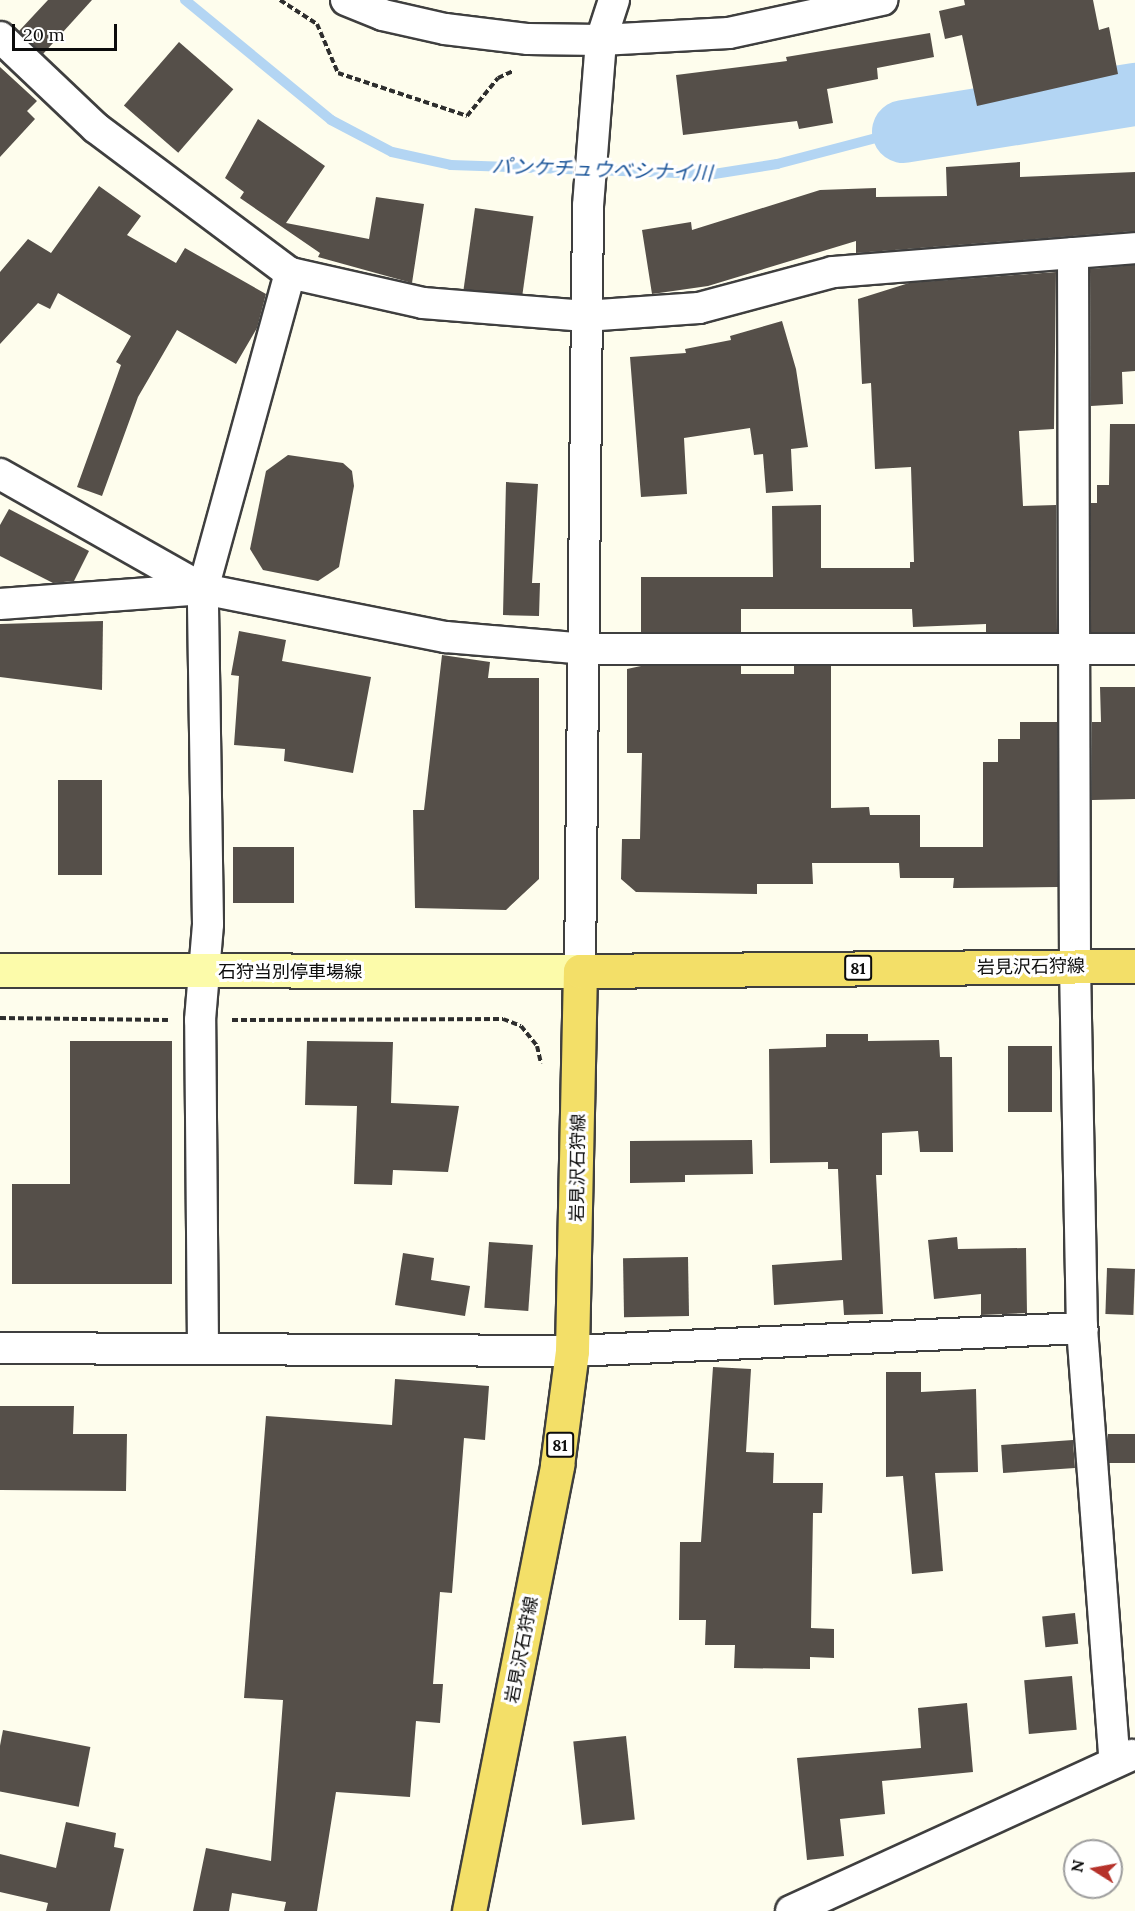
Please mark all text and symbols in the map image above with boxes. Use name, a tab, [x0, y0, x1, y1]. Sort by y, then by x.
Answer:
scale bar	[15, 12, 120, 50]
text: 20 m	[23, 23, 65, 46]
water label: パンケチュウベシナイ川	[492, 153, 712, 185]
road number: 81	[843, 955, 873, 981]
street label: 岩見沢石狩線	[977, 955, 1085, 979]
street label: 石狩当別停車場線	[218, 961, 362, 983]
street label: 岩見沢石狩線	[566, 1114, 590, 1222]
road number: 81	[545, 1432, 575, 1458]
street label: 岩見沢石狩線	[501, 1595, 543, 1705]
north arrow	[1063, 1839, 1123, 1899]
text: N	[1066, 1858, 1088, 1874]

